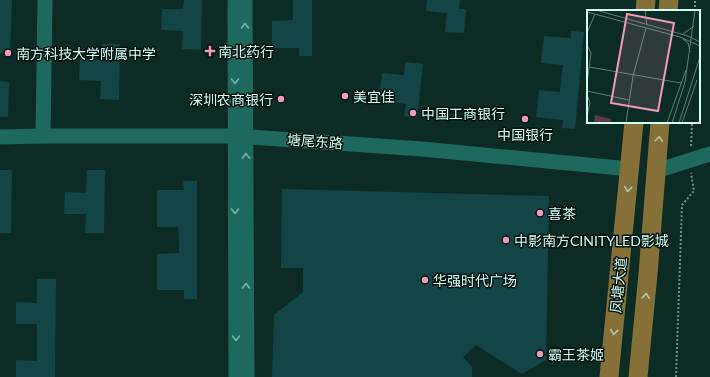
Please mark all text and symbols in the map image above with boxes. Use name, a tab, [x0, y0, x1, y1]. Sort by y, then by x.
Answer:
inset map	[587, 10, 700, 123]
one-way arrow	[241, 23, 249, 29]
place label: 南北药行	[218, 43, 274, 60]
place label: 南方科技大学附属中学	[16, 45, 156, 62]
marker: 南北药行	[205, 46, 215, 56]
marker: 南方科技大学附属中学	[3, 48, 13, 58]
one-way arrow	[231, 78, 239, 84]
place label: 美宜佳	[353, 88, 395, 105]
place label: 深圳农商银行	[189, 91, 273, 108]
marker: 美宜佳	[340, 91, 350, 101]
marker: 深圳农商银行	[276, 94, 286, 104]
place label: 中国工商银行	[421, 105, 505, 122]
marker: 中国工商银行	[408, 108, 418, 118]
marker: 中国银行	[520, 114, 530, 124]
place label: 中国银行	[497, 126, 553, 143]
street label: 塘尾东路	[286, 131, 344, 151]
one-way arrow	[654, 136, 663, 142]
one-way arrow	[242, 153, 250, 159]
one-way arrow	[623, 186, 632, 192]
place label: 喜茶	[548, 205, 576, 222]
one-way arrow	[231, 208, 239, 214]
marker: 喜茶	[535, 208, 545, 218]
place label: 中影南方CINITYLED影城	[514, 232, 669, 249]
marker: 中影南方CINITYLED影城	[501, 235, 511, 245]
street label: 凤塘大道	[607, 256, 629, 314]
place label: 华强时代广场	[433, 272, 517, 289]
marker: 华强时代广场	[420, 275, 430, 285]
one-way arrow	[242, 283, 250, 289]
one-way arrow	[641, 293, 650, 299]
one-way arrow	[609, 329, 618, 335]
one-way arrow	[232, 335, 240, 341]
place label: 霸王茶姬	[548, 346, 604, 363]
marker: 霸王茶姬	[535, 349, 545, 359]

